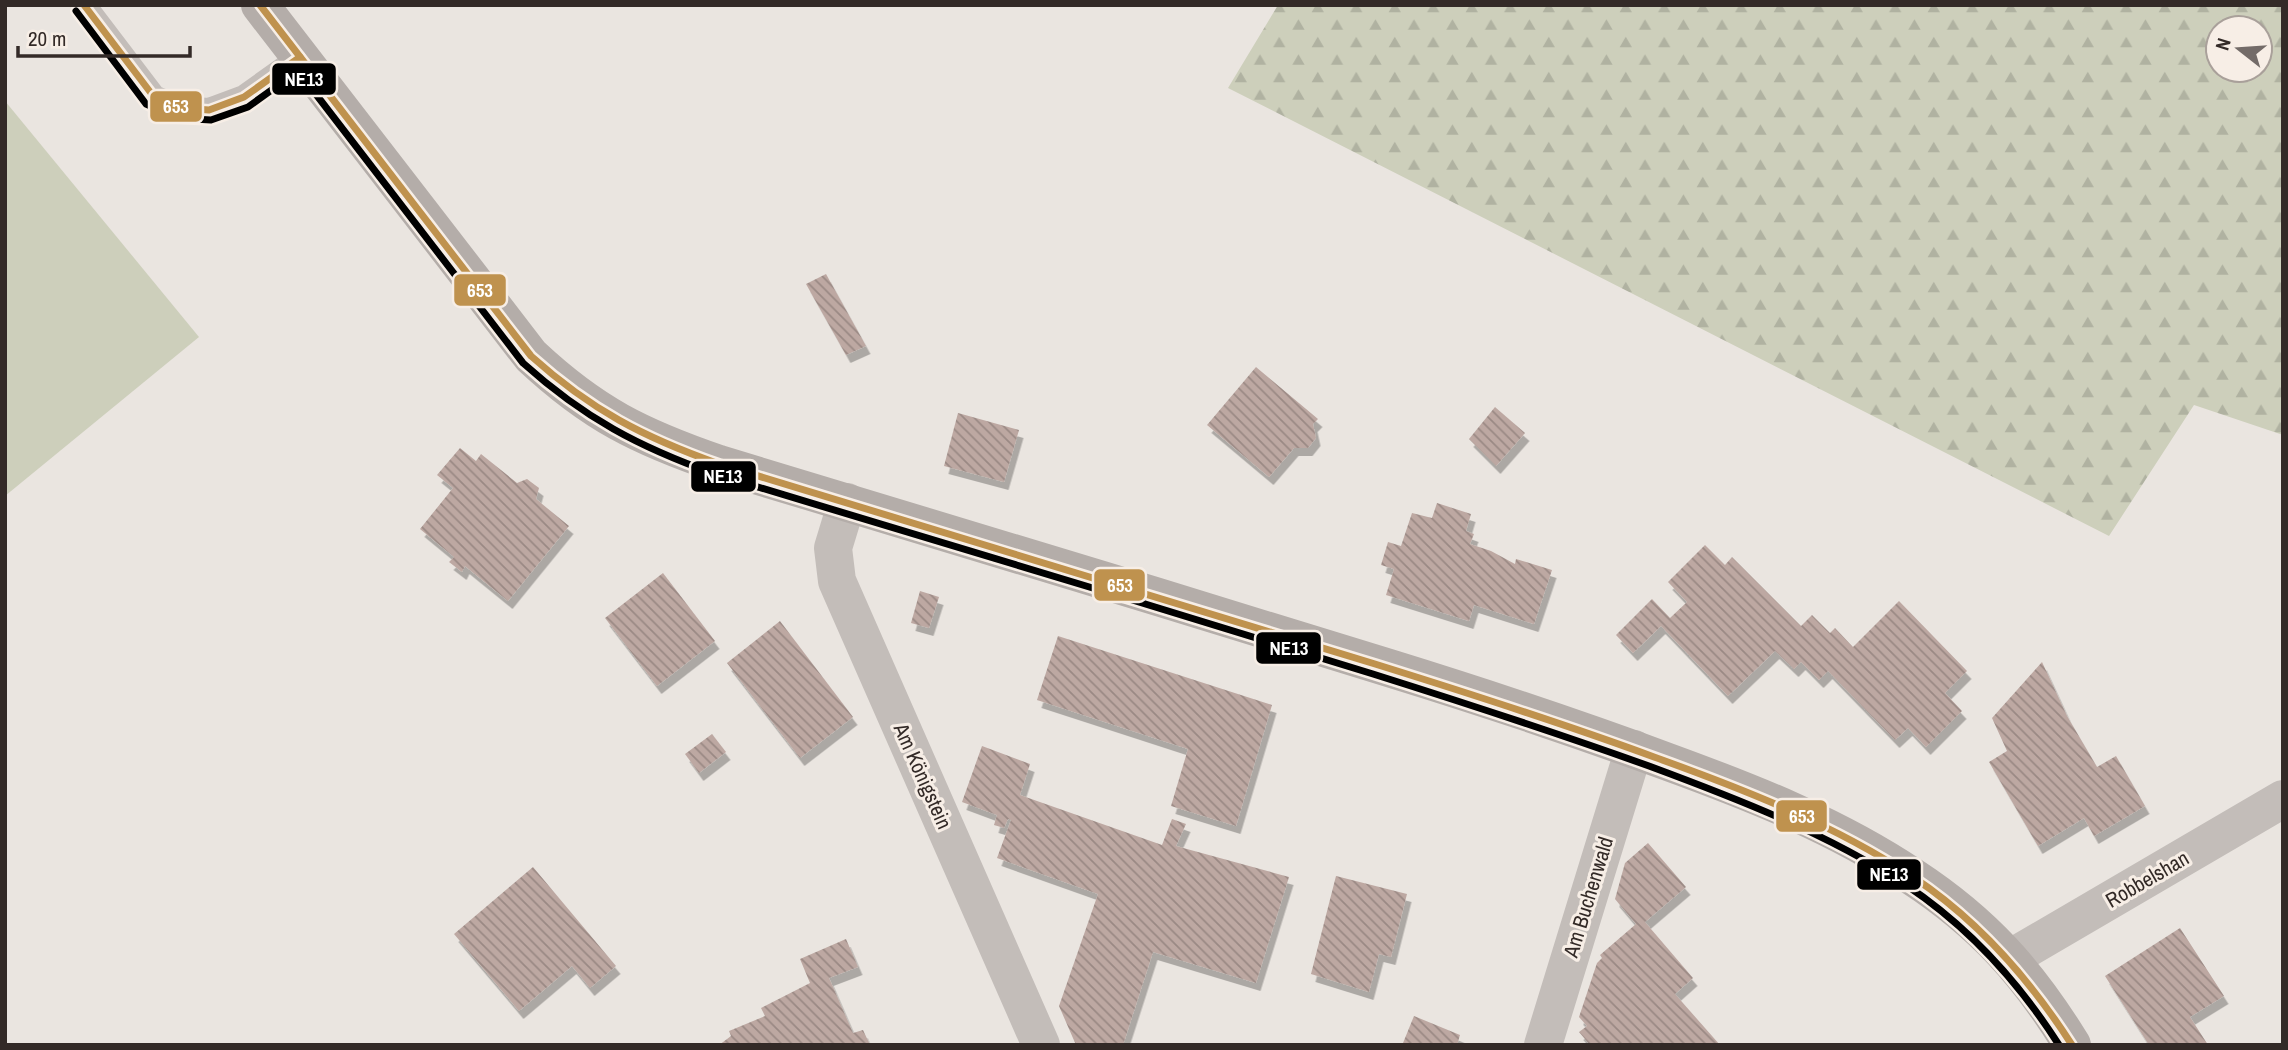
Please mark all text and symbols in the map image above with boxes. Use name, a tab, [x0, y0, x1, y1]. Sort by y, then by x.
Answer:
scale bar	[18, 14, 189, 58]
north arrow	[2204, 14, 2274, 84]
text: 20 m	[28, 24, 66, 53]
text: N	[2209, 35, 2237, 53]
line badge: NE13	[271, 62, 337, 96]
text: NE13	[285, 66, 324, 92]
line badge: 653	[149, 90, 203, 123]
text: 653	[163, 93, 189, 119]
line badge: 653	[453, 273, 507, 307]
text: 653	[467, 277, 493, 303]
line badge: NE13	[690, 460, 757, 493]
text: NE13	[704, 463, 743, 489]
line badge: 653	[1093, 568, 1146, 602]
text: 653	[1107, 572, 1133, 598]
line badge: NE13	[1255, 631, 1322, 665]
text: NE13	[1270, 635, 1309, 661]
street label: Am Königstein	[886, 718, 959, 833]
line badge: 653	[1775, 799, 1828, 833]
text: 653	[1789, 803, 1815, 829]
street label: Am Buchenwald	[1556, 833, 1620, 962]
street label: Robbelshan	[2100, 843, 2194, 915]
line badge: NE13	[1856, 858, 1922, 891]
text: NE13	[1870, 861, 1909, 887]

